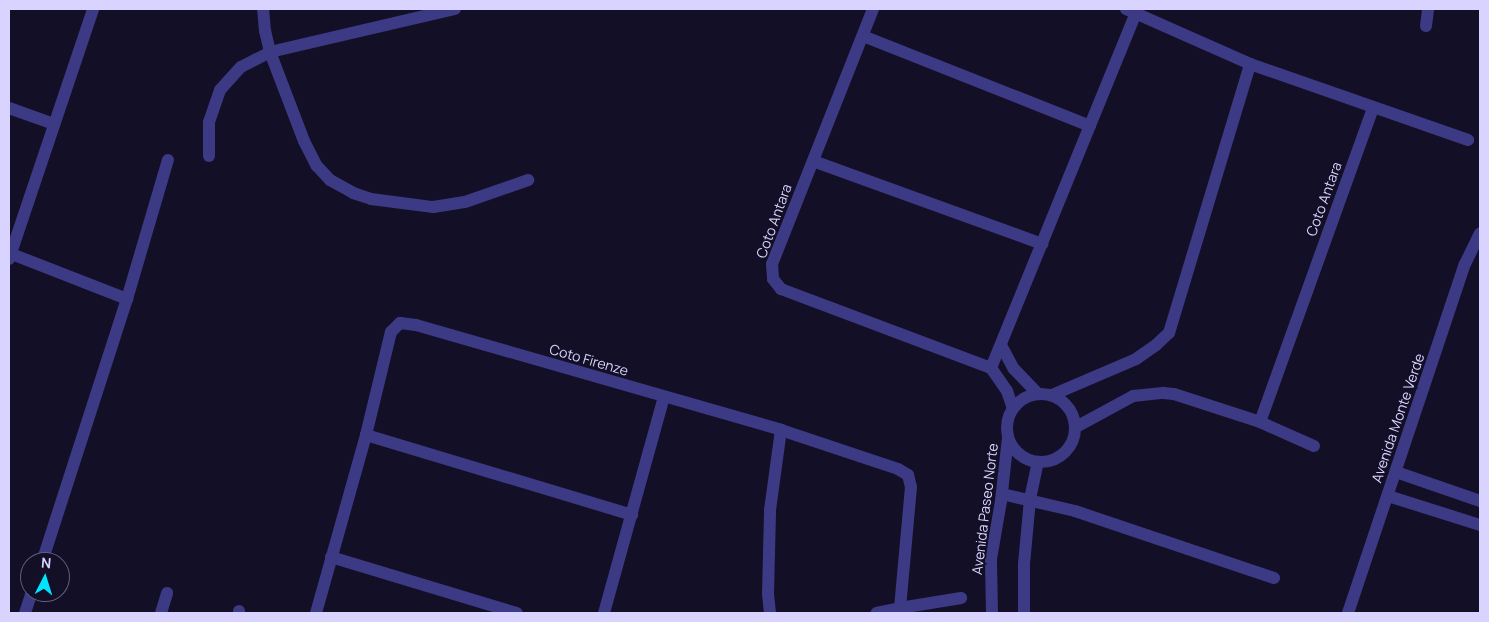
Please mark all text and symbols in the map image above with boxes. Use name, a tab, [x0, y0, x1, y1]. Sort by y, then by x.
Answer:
street label: Coto Antara	[1303, 160, 1345, 238]
street label: Coto Antara	[753, 182, 795, 260]
street label: Coto Firenze	[548, 341, 630, 379]
street label: Avenida Monte Verde	[1368, 351, 1428, 485]
street label: Avenida Paseo Norte	[969, 442, 1001, 576]
north arrow	[20, 552, 70, 602]
text: N	[40, 553, 52, 572]

